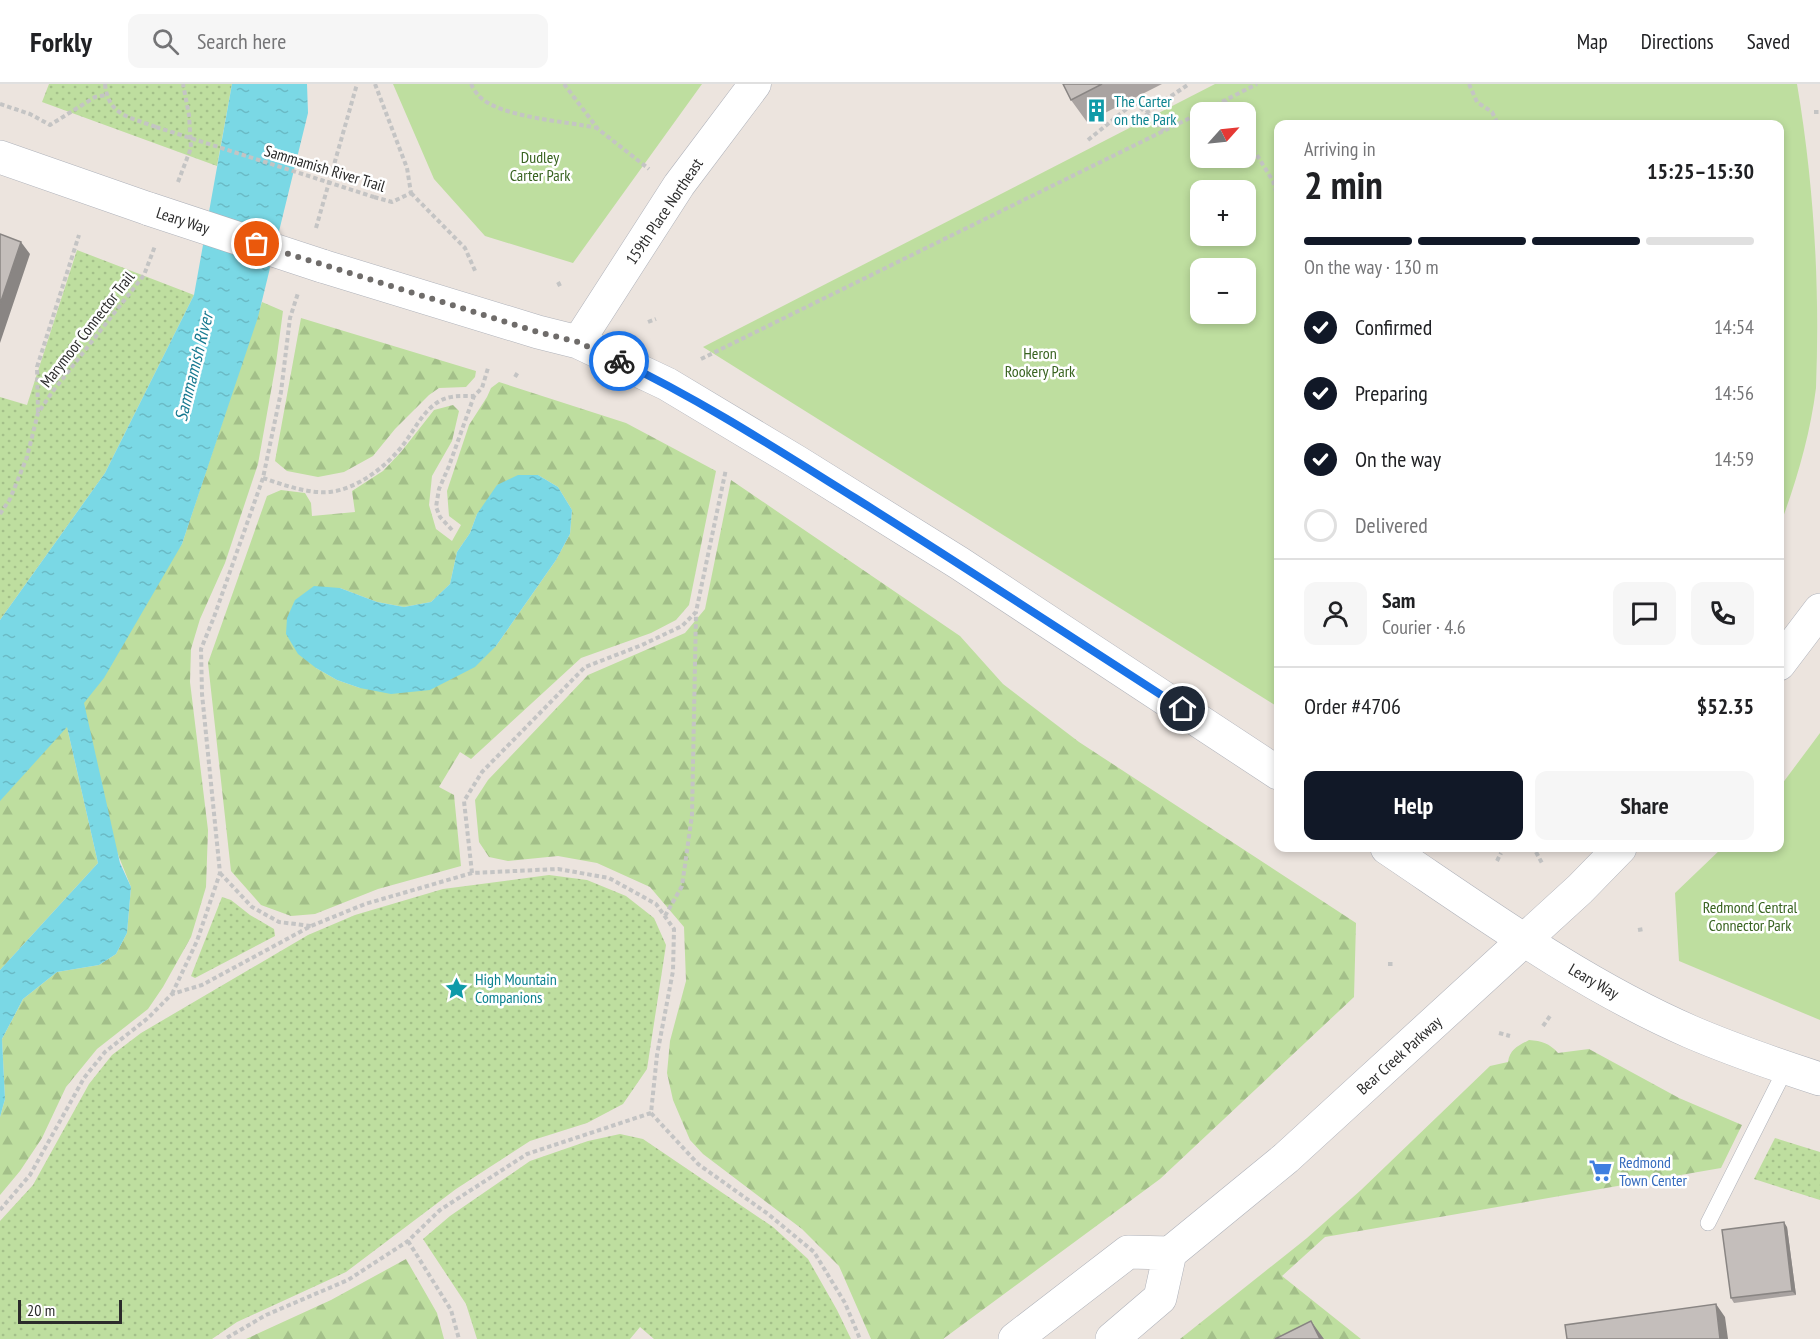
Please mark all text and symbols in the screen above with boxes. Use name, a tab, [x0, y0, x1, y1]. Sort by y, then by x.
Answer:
search box	[128, 14, 548, 68]
text: Forkly	[30, 23, 92, 60]
icon: search	[149, 25, 182, 58]
text: Search here	[197, 27, 286, 55]
text: Map	[1577, 28, 1608, 55]
text: Directions	[1641, 28, 1714, 55]
text: Saved	[1747, 28, 1790, 55]
place label: The Carter on the Park	[1114, 91, 1177, 129]
building icon: The Carter on the Park	[1083, 97, 1109, 123]
north arrow	[1190, 102, 1256, 168]
map controls	[1190, 102, 1256, 324]
text: Arriving in	[1304, 136, 1376, 162]
street label: Sammamish River Trail	[262, 140, 388, 196]
park label: Dudley Carter Park	[510, 147, 571, 185]
street label: 159th Place Northeast	[621, 154, 707, 268]
text: 15:25–15:30	[1647, 157, 1754, 185]
text: 2 min	[1304, 159, 1383, 210]
button: +	[1190, 180, 1256, 246]
street label: Leary Way	[154, 202, 212, 238]
pin	[231, 218, 282, 269]
icon: bag	[240, 227, 273, 260]
text: On the way · 130 m	[1304, 254, 1439, 280]
button: −	[1190, 258, 1256, 324]
street label: Marymoor Connector Trail	[36, 267, 139, 391]
water label: Sammamish River	[169, 307, 219, 423]
icon: check	[1304, 311, 1337, 344]
text: Confirmed	[1355, 313, 1432, 341]
text: 14:54	[1714, 314, 1754, 340]
courier	[589, 331, 649, 391]
park label: Heron Rookery Park	[1005, 343, 1076, 381]
icon: bike	[603, 345, 636, 378]
icon: check	[1304, 377, 1337, 410]
text: Preparing	[1355, 379, 1428, 407]
text: 14:56	[1714, 380, 1754, 406]
icon: check	[1304, 443, 1337, 476]
text: On the way	[1355, 445, 1441, 473]
text: 14:59	[1714, 446, 1754, 472]
text: Delivered	[1355, 511, 1428, 539]
button: person	[1304, 582, 1367, 645]
button: chat	[1613, 582, 1676, 645]
button: phone	[1691, 582, 1754, 645]
text: Sam	[1382, 586, 1415, 614]
text: Courier · 4.6	[1382, 614, 1466, 640]
pin	[1157, 683, 1208, 734]
icon: home	[1166, 692, 1199, 725]
text: Order #4706	[1304, 692, 1401, 720]
text: $52.35	[1697, 692, 1754, 720]
button: Help	[1304, 771, 1523, 840]
button: Share	[1535, 771, 1754, 840]
park label: Redmond Central Connector Park	[1703, 897, 1798, 935]
street label: Leary Way	[1565, 959, 1623, 1003]
place label: High Mountain Companions	[475, 969, 557, 1007]
place icon: High Mountain Companions	[444, 975, 470, 1001]
street label: Bear Creek Parkway	[1352, 1012, 1446, 1098]
place label: Redmond Town Center	[1619, 1152, 1688, 1190]
supermarket icon: Redmond Town Center	[1588, 1158, 1614, 1184]
scale bar	[18, 1297, 122, 1324]
text: 20 m	[27, 1300, 55, 1320]

